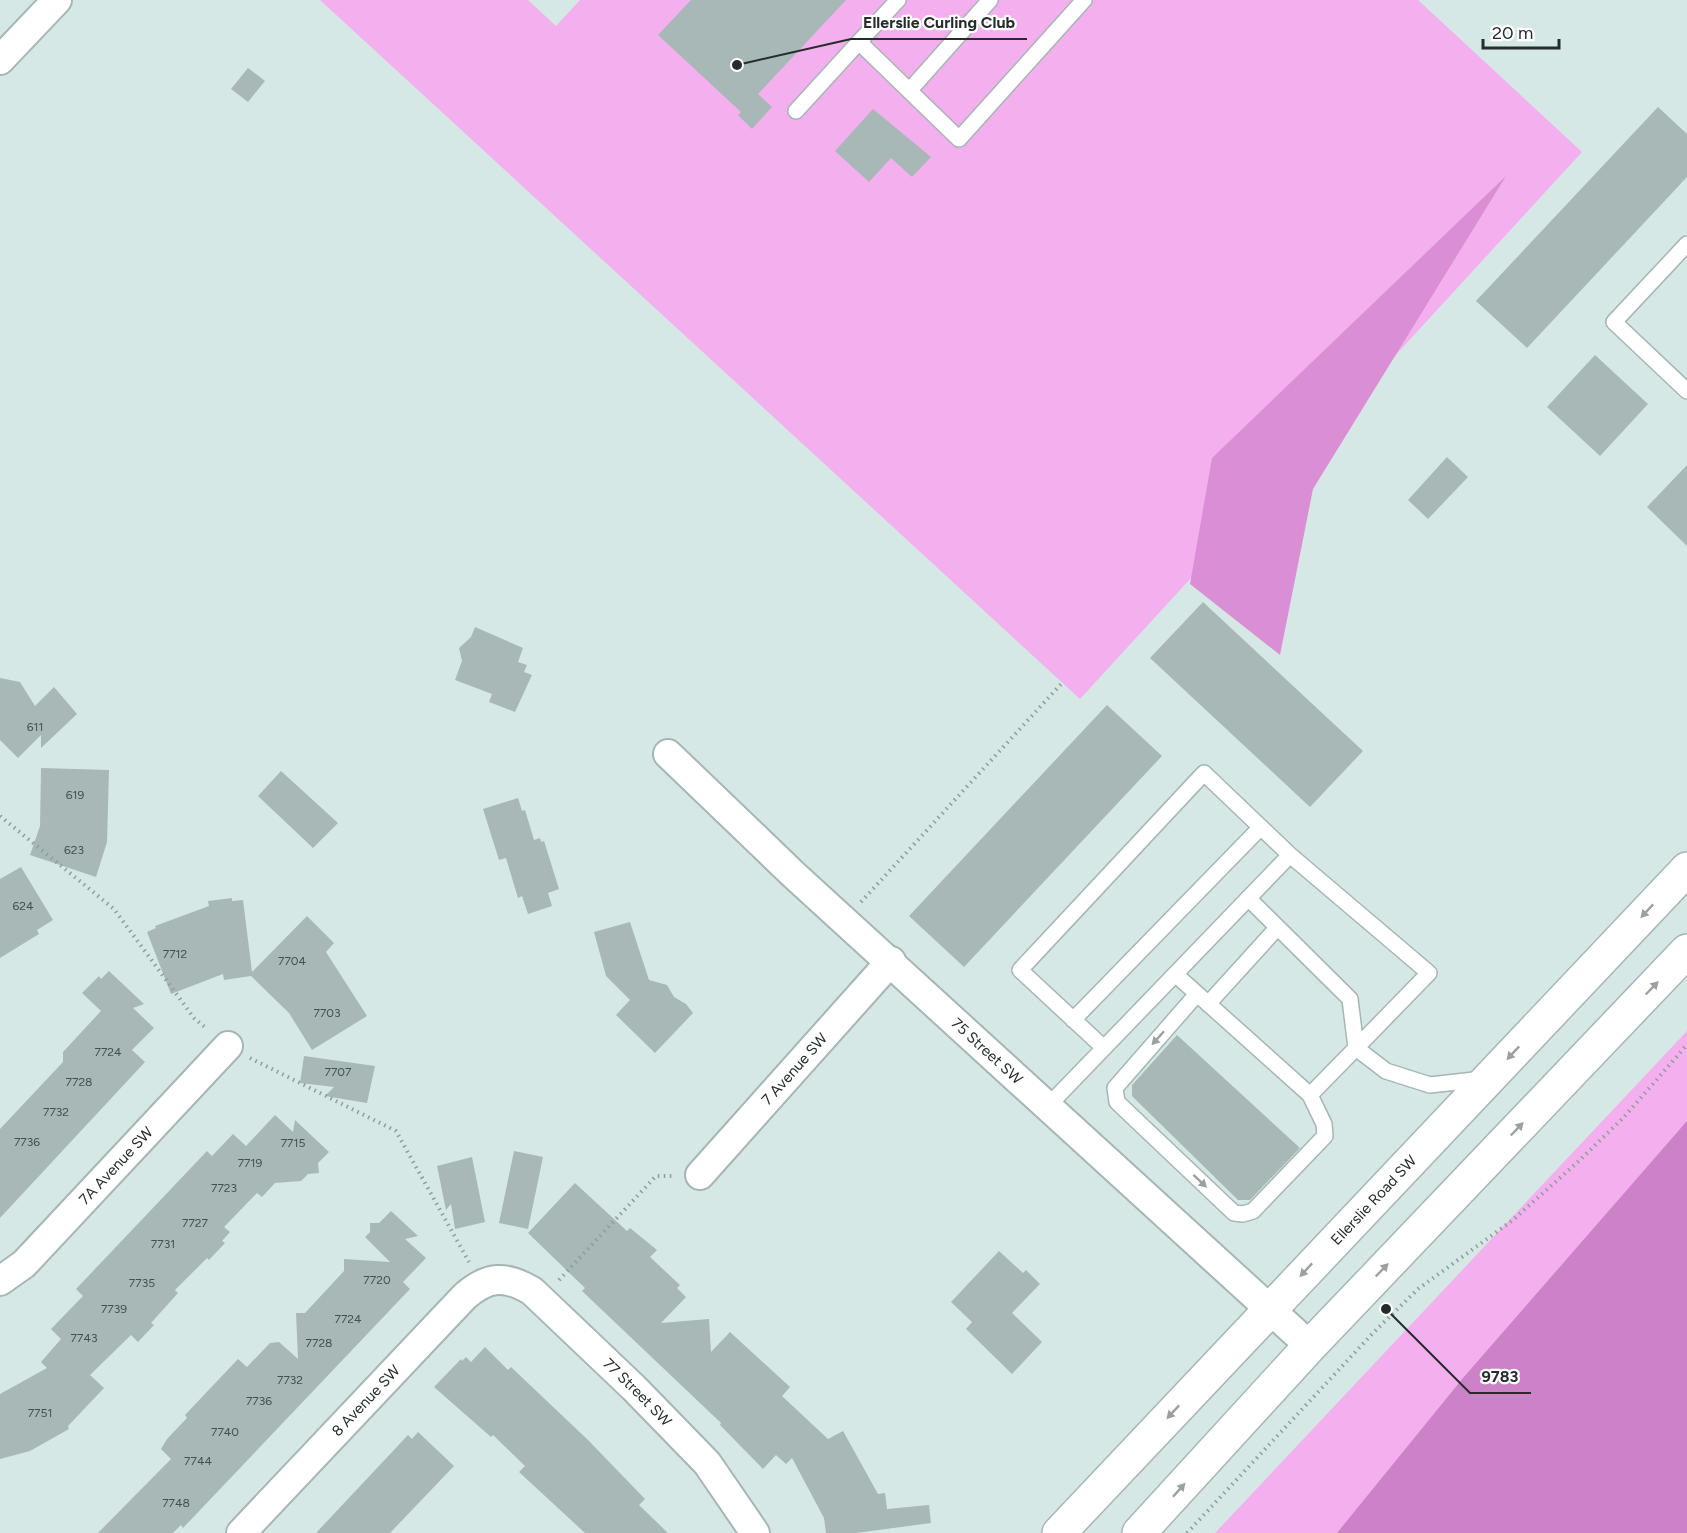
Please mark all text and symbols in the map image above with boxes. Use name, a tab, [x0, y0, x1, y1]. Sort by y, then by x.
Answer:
callout: Ellerslie Curling Club	[851, 5, 1027, 39]
scale bar	[1483, 12, 1560, 50]
text: Ellerslie Curling Club	[863, 13, 1015, 32]
text: 20 m	[1492, 22, 1533, 44]
house number: 611	[27, 720, 43, 734]
house number: 619	[66, 788, 84, 802]
house number: 623	[64, 843, 84, 857]
house number: 624	[13, 899, 34, 913]
one-way arrow	[1640, 904, 1654, 919]
house number: 7712	[163, 947, 187, 961]
house number: 7704	[278, 954, 307, 968]
one-way arrow	[1645, 980, 1659, 995]
house number: 7703	[313, 1006, 341, 1020]
street label: 75 Street SW	[948, 1014, 1027, 1088]
street label: 7 Avenue SW	[758, 1029, 832, 1109]
one-way arrow	[1151, 1030, 1165, 1045]
house number: 7724	[94, 1045, 122, 1059]
one-way arrow	[1506, 1045, 1520, 1059]
house number: 7707	[324, 1065, 352, 1079]
house number: 7728	[66, 1075, 92, 1089]
house number: 7732	[43, 1105, 69, 1119]
one-way arrow	[1510, 1121, 1524, 1136]
street label: 7A Avenue SW	[75, 1123, 157, 1208]
house number: 7736	[14, 1135, 40, 1149]
house number: 7715	[281, 1136, 305, 1150]
street label: Ellerslie Road SW	[1327, 1151, 1421, 1249]
house number: 7719	[238, 1156, 263, 1170]
one-way arrow	[1193, 1173, 1207, 1187]
house number: 7723	[211, 1181, 237, 1195]
house number: 7727	[182, 1216, 209, 1230]
house number: 7731	[151, 1237, 175, 1251]
one-way arrow	[1300, 1263, 1314, 1277]
one-way arrow	[1375, 1263, 1389, 1277]
house number: 7720	[363, 1273, 391, 1287]
house number: 7735	[129, 1276, 155, 1290]
house number: 7739	[101, 1302, 127, 1316]
house number: 7724	[334, 1312, 362, 1326]
house number: 7743	[71, 1331, 97, 1345]
house number: 7728	[306, 1336, 332, 1350]
street label: 77 Street SW	[599, 1355, 676, 1431]
callout: 9783	[1470, 1359, 1531, 1393]
street label: 8 Avenue SW	[328, 1361, 404, 1440]
text: 9783	[1482, 1367, 1519, 1386]
house number: 7732	[277, 1373, 303, 1387]
house number: 7736	[246, 1394, 272, 1408]
one-way arrow	[1166, 1405, 1180, 1419]
house number: 7751	[28, 1406, 52, 1420]
house number: 7740	[211, 1425, 239, 1439]
house number: 7744	[184, 1454, 212, 1468]
one-way arrow	[1172, 1482, 1186, 1497]
house number: 7748	[162, 1496, 190, 1510]

